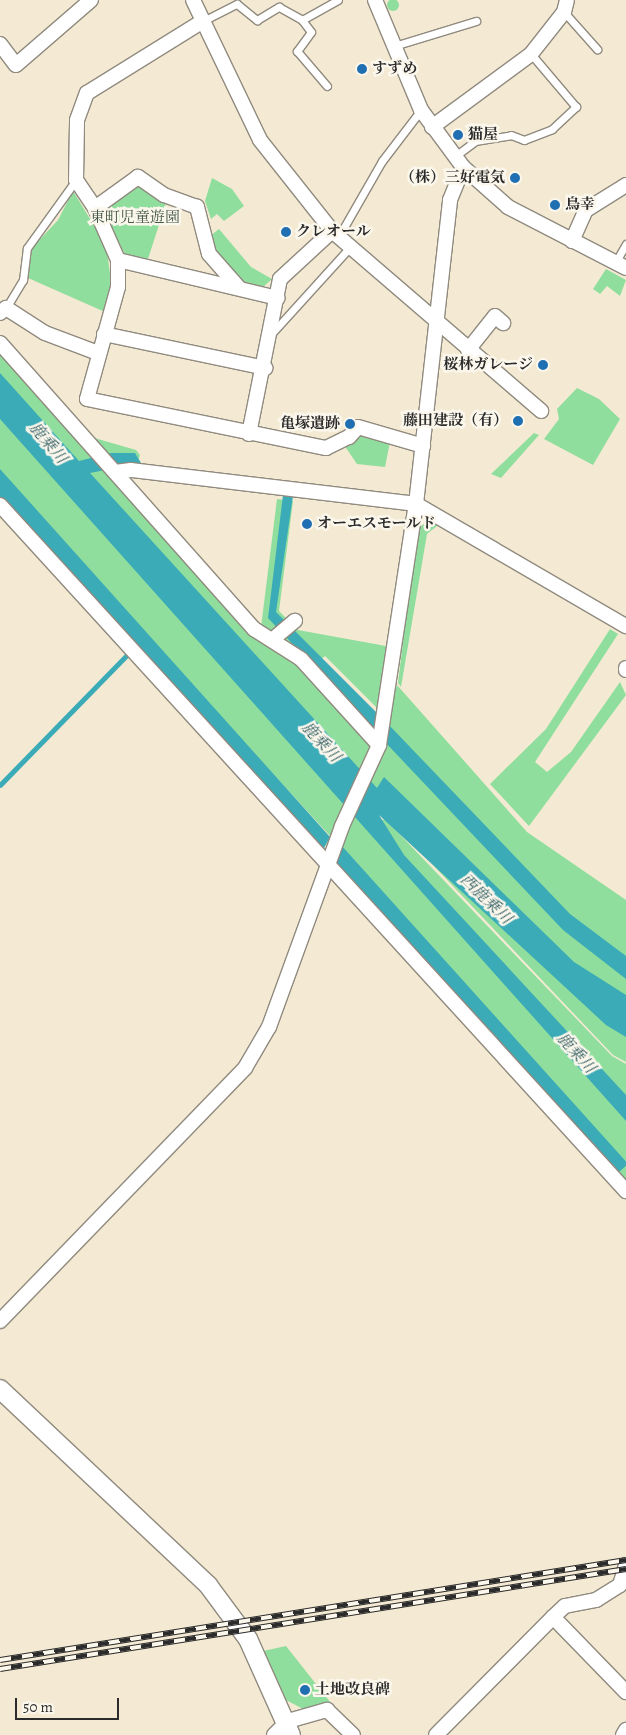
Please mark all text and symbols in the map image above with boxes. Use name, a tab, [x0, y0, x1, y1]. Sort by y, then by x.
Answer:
place label: すずめ	[372, 60, 417, 78]
marker: すずめ	[356, 63, 368, 75]
place label: 猫屋	[468, 126, 498, 144]
marker: 猫屋	[452, 129, 464, 141]
place label: （株）三好電気	[400, 169, 505, 187]
marker: （株）三好電気	[509, 172, 521, 184]
place label: 鳥幸	[565, 196, 595, 214]
marker: 鳥幸	[549, 199, 561, 211]
park label: 東町児童遊園	[90, 209, 180, 227]
place label: クレオール	[296, 223, 371, 241]
marker: クレオール	[280, 226, 292, 238]
place label: 桜林ガレージ	[443, 356, 533, 374]
marker: 桜林ガレージ	[537, 359, 549, 371]
place label: 藤田建設（有）	[403, 412, 508, 430]
place label: 亀塚遺跡	[280, 415, 340, 433]
marker: 藤田建設（有）	[512, 415, 524, 427]
water label: 鹿乗川	[25, 418, 71, 468]
marker: 亀塚遺跡	[344, 418, 356, 430]
place label: オーエスモールド	[317, 515, 436, 533]
marker: オーエスモールド	[301, 518, 313, 530]
water label: 鹿乗川	[298, 718, 344, 766]
water label: 西鹿乗川	[456, 870, 516, 928]
water label: 鹿乗川	[553, 1029, 599, 1077]
place label: 土地改良碑	[315, 1681, 390, 1699]
marker: 土地改良碑	[299, 1684, 311, 1696]
scale bar	[18, 1688, 121, 1720]
text: 50 m	[23, 1697, 53, 1717]

